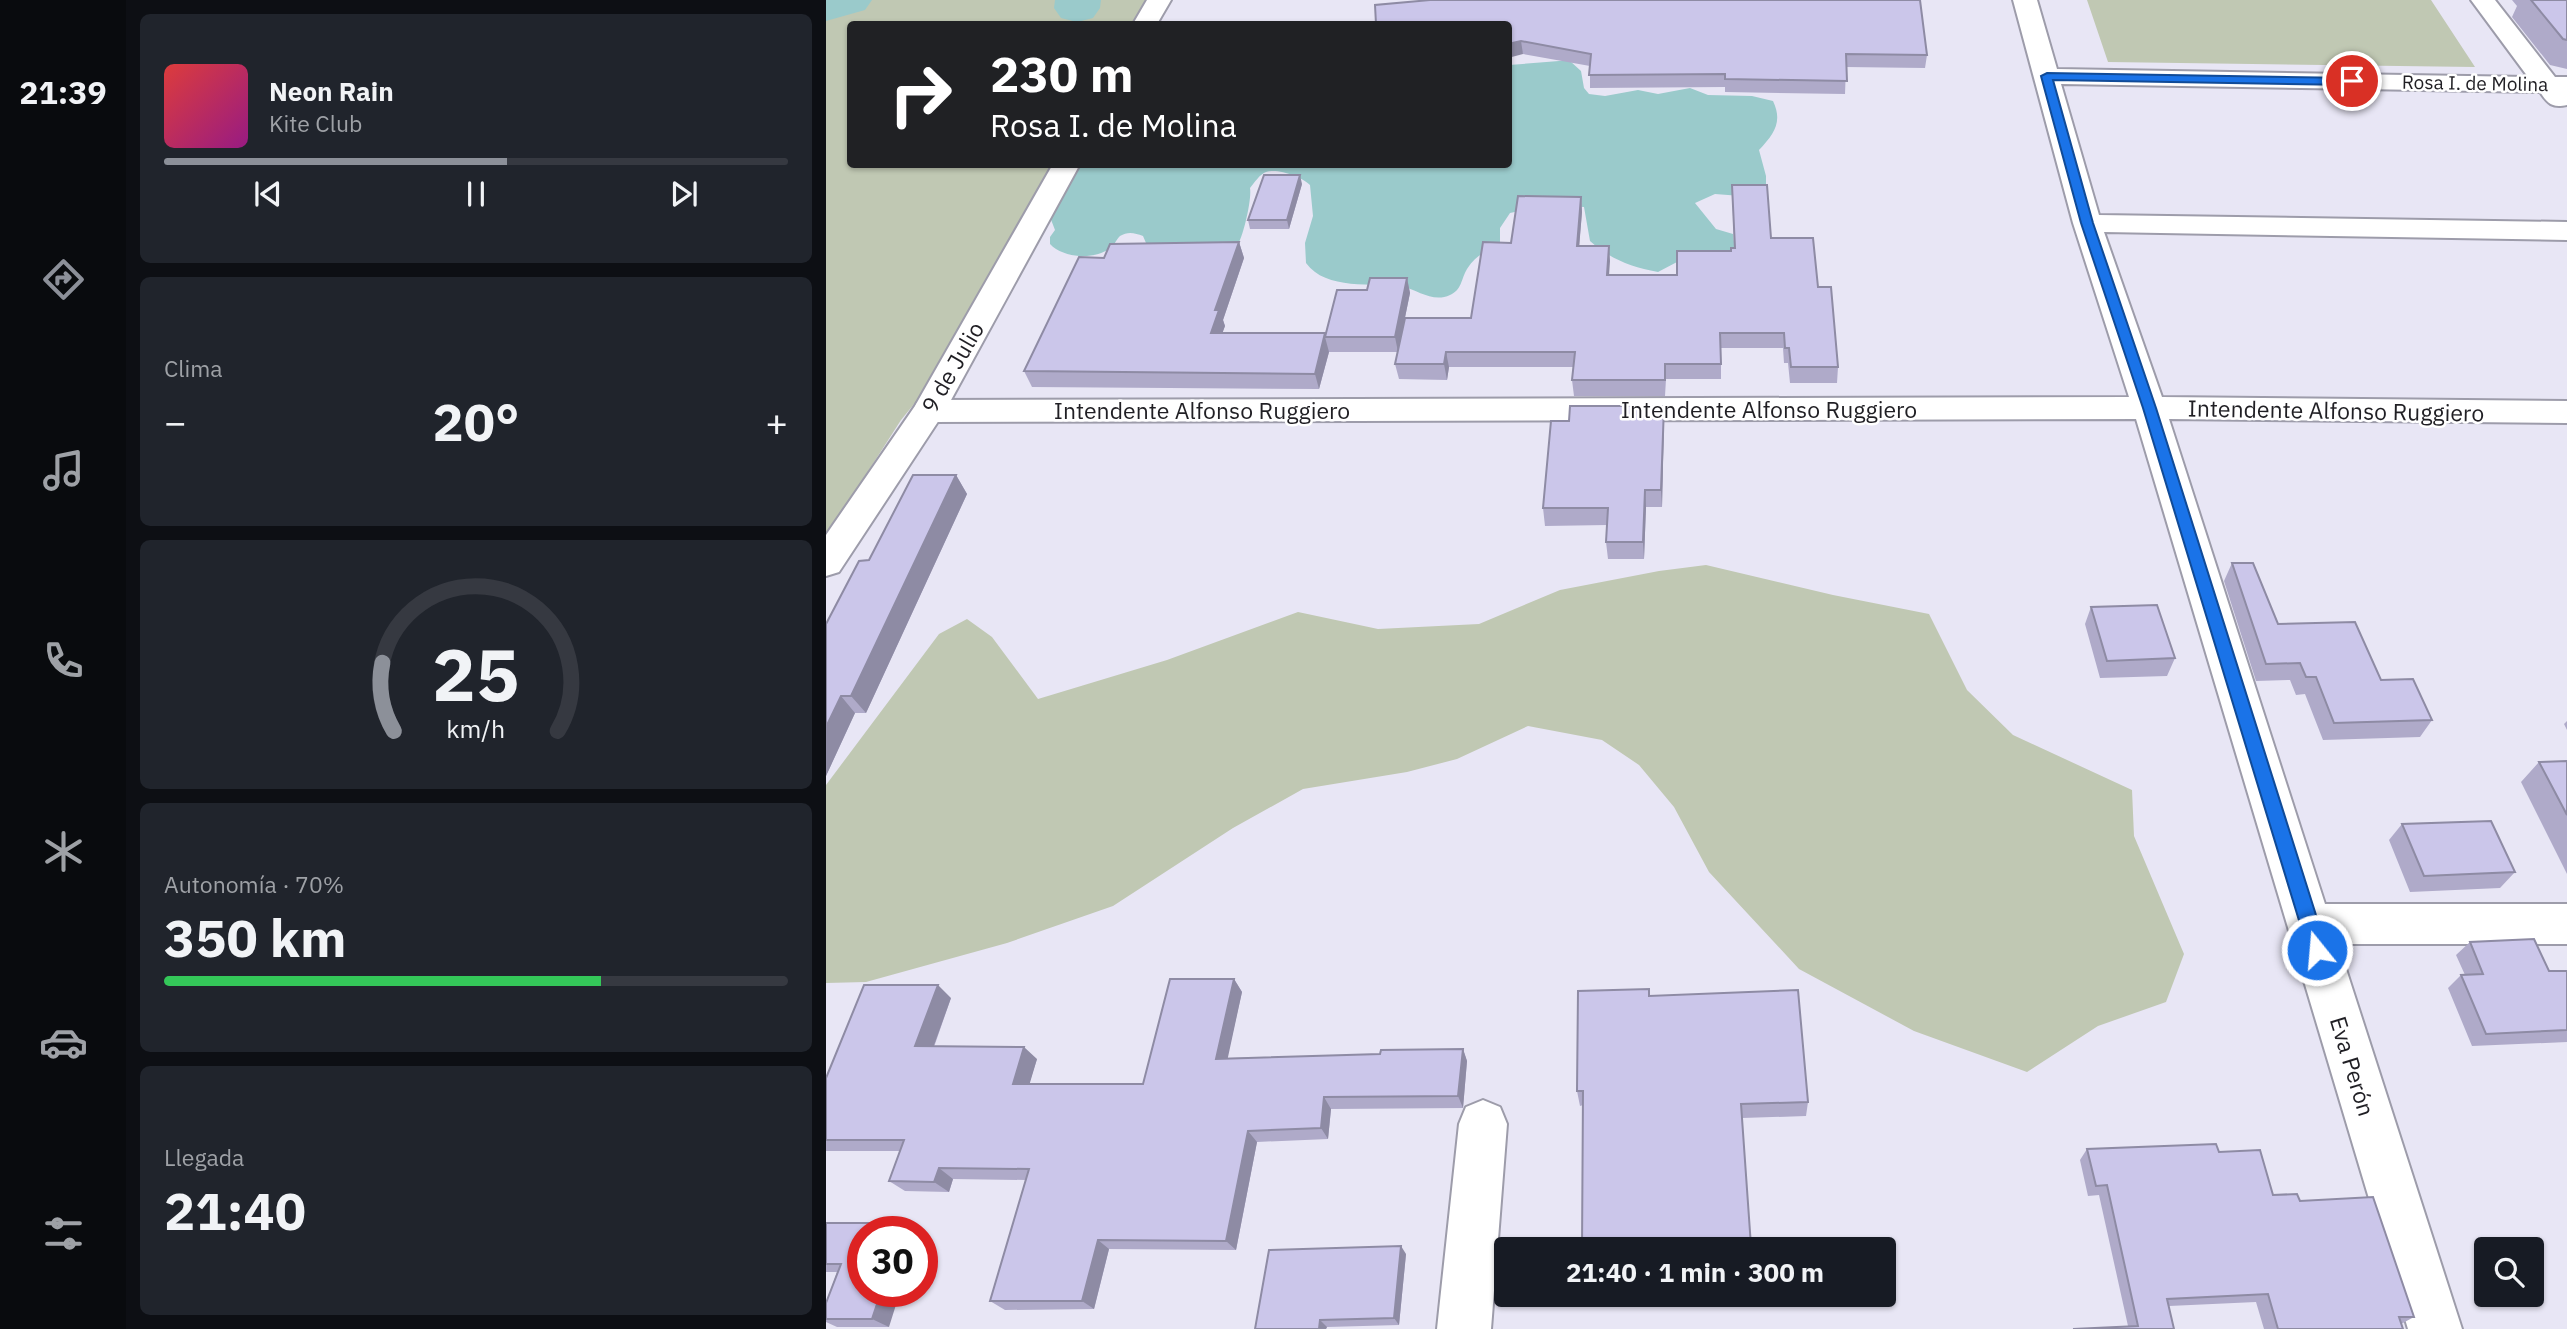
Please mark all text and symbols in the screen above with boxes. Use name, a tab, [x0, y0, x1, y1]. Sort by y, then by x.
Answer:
text: 230 m	[990, 42, 1134, 105]
icon: right	[875, 49, 966, 140]
pin	[2322, 51, 2382, 111]
icon: arrive	[2333, 62, 2371, 100]
street label: Rosa I. de Molina	[2402, 70, 2548, 96]
text: 21:39	[19, 71, 107, 113]
text: Neon Rain	[269, 74, 394, 108]
text: Rosa I. de Molina	[990, 104, 1237, 146]
text: Kite Club	[269, 108, 362, 138]
icon: previous	[249, 175, 287, 213]
icon: pause	[457, 175, 495, 213]
icon: next	[665, 175, 703, 213]
icon: directions	[39, 255, 88, 304]
street label: 9 de Julio	[914, 316, 990, 418]
text: Clima	[164, 353, 223, 383]
text: 20°	[433, 388, 519, 455]
street label: Intendente Alfonso Ruggiero	[2187, 392, 2485, 428]
street label: Intendente Alfonso Ruggiero	[1621, 394, 1917, 424]
street label: Intendente Alfonso Ruggiero	[1054, 395, 1350, 425]
text: −	[164, 397, 187, 446]
text: +	[765, 397, 788, 446]
icon: music	[39, 446, 88, 495]
text: 25	[432, 626, 520, 721]
icon: phone	[39, 636, 88, 685]
text: km/h	[447, 711, 505, 744]
icon: climate	[39, 827, 88, 876]
text: Autonomía · 70%	[164, 869, 344, 899]
text: 350 km	[164, 904, 346, 971]
position arrow	[2280, 913, 2354, 987]
street label: Eva Perón	[2324, 1013, 2382, 1119]
icon: car	[39, 1018, 88, 1067]
text: Llegada	[164, 1142, 244, 1172]
text: 21:40	[164, 1177, 306, 1244]
icon: filters	[39, 1209, 88, 1258]
speed limit sign: 30	[847, 1216, 938, 1307]
map controls	[2474, 1237, 2544, 1307]
button: search	[2474, 1237, 2544, 1307]
text: 21:40 · 1 min · 300 m	[1566, 1255, 1824, 1289]

